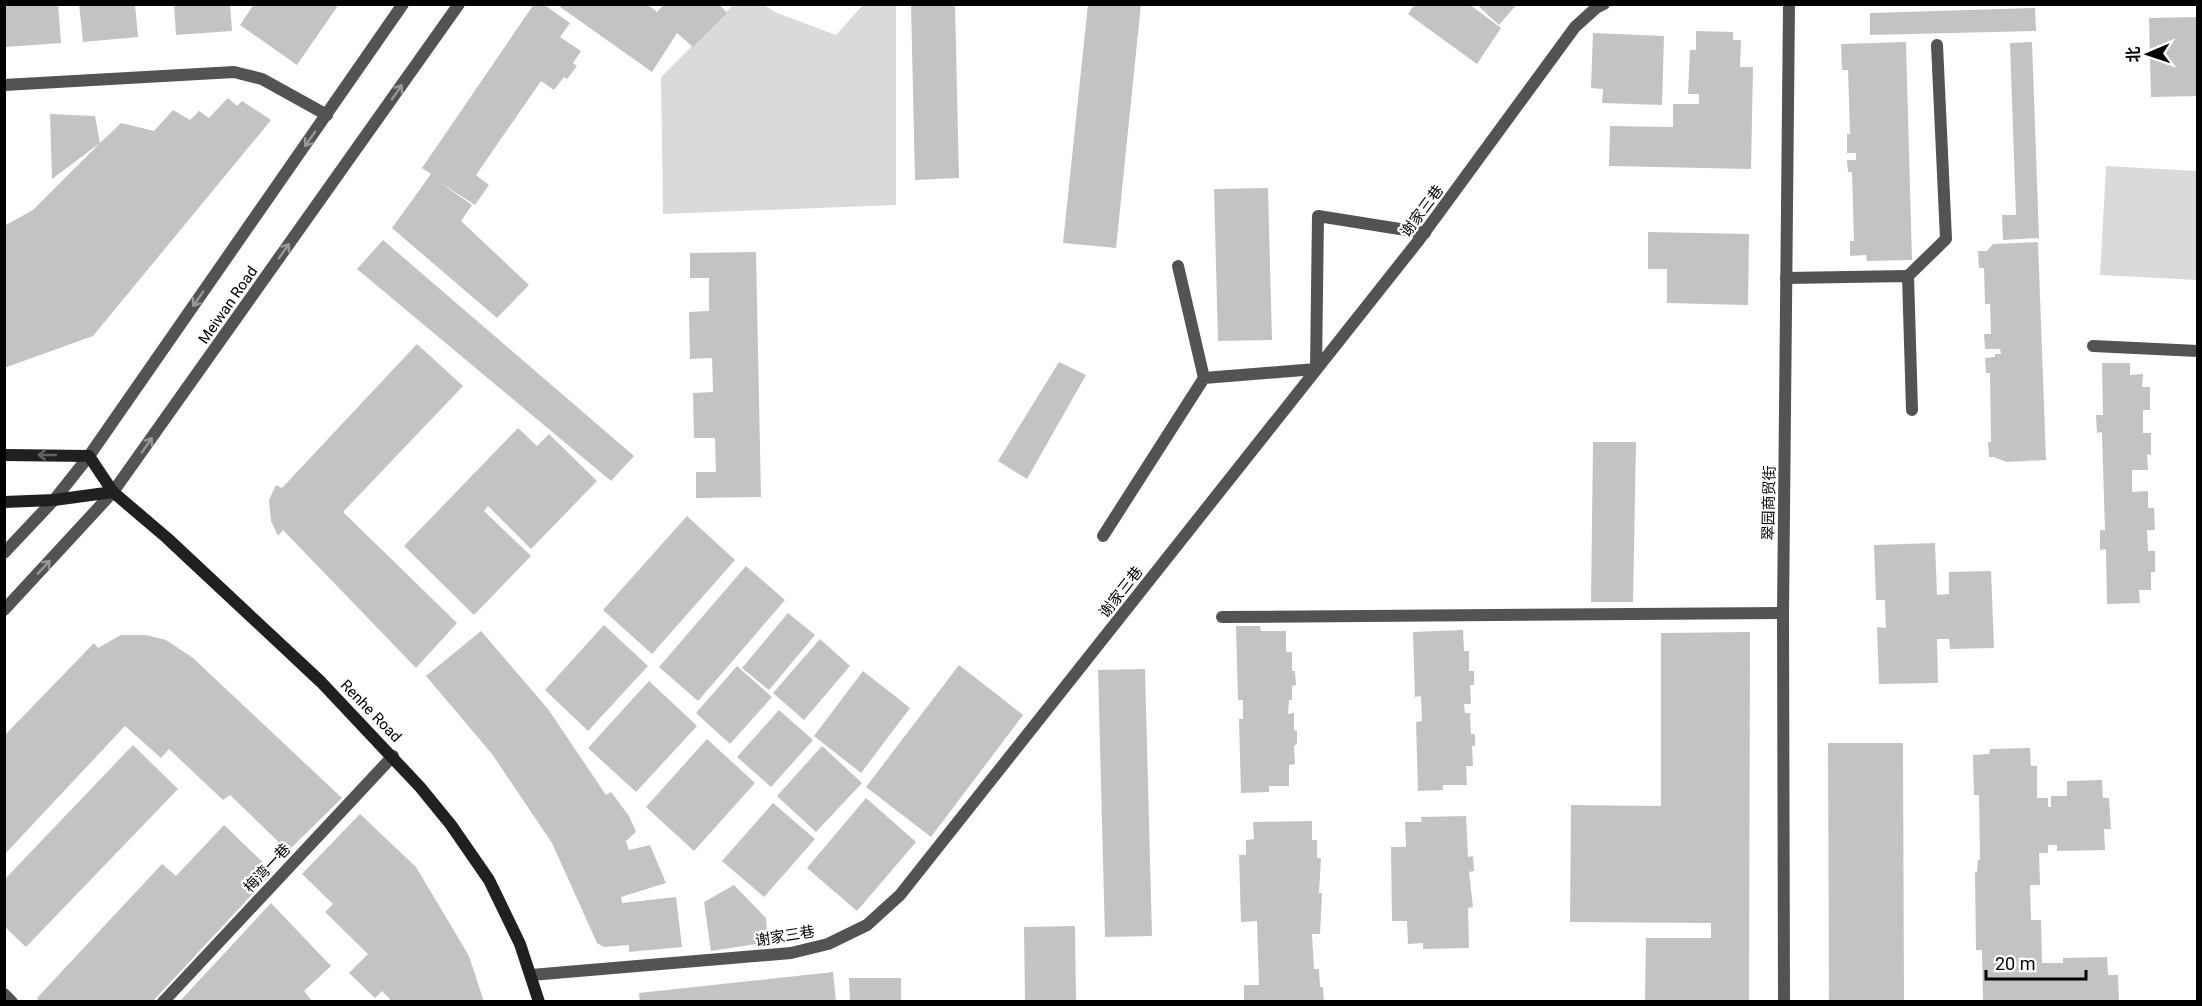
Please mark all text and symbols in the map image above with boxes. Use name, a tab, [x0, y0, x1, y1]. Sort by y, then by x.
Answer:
north arrow	[2118, 24, 2178, 84]
text: 北	[2124, 46, 2143, 63]
one-way arrow	[391, 85, 403, 101]
one-way arrow	[304, 130, 316, 146]
street label: 谢家三巷	[1397, 182, 1447, 240]
one-way arrow	[278, 244, 290, 260]
street label: Meiwan Road	[195, 263, 261, 347]
one-way arrow	[192, 290, 204, 306]
one-way arrow	[141, 437, 153, 453]
one-way arrow	[37, 449, 57, 461]
street label: 翠园商贸街	[1759, 465, 1779, 541]
one-way arrow	[37, 560, 51, 575]
street label: 谢家三巷	[1095, 563, 1147, 621]
street label: Renhe Road	[337, 676, 405, 746]
street label: 梅湾一巷	[240, 840, 294, 896]
street label: 谢家三巷	[754, 922, 816, 950]
scale bar	[1986, 943, 2086, 981]
text: 20 m	[1995, 953, 2035, 974]

